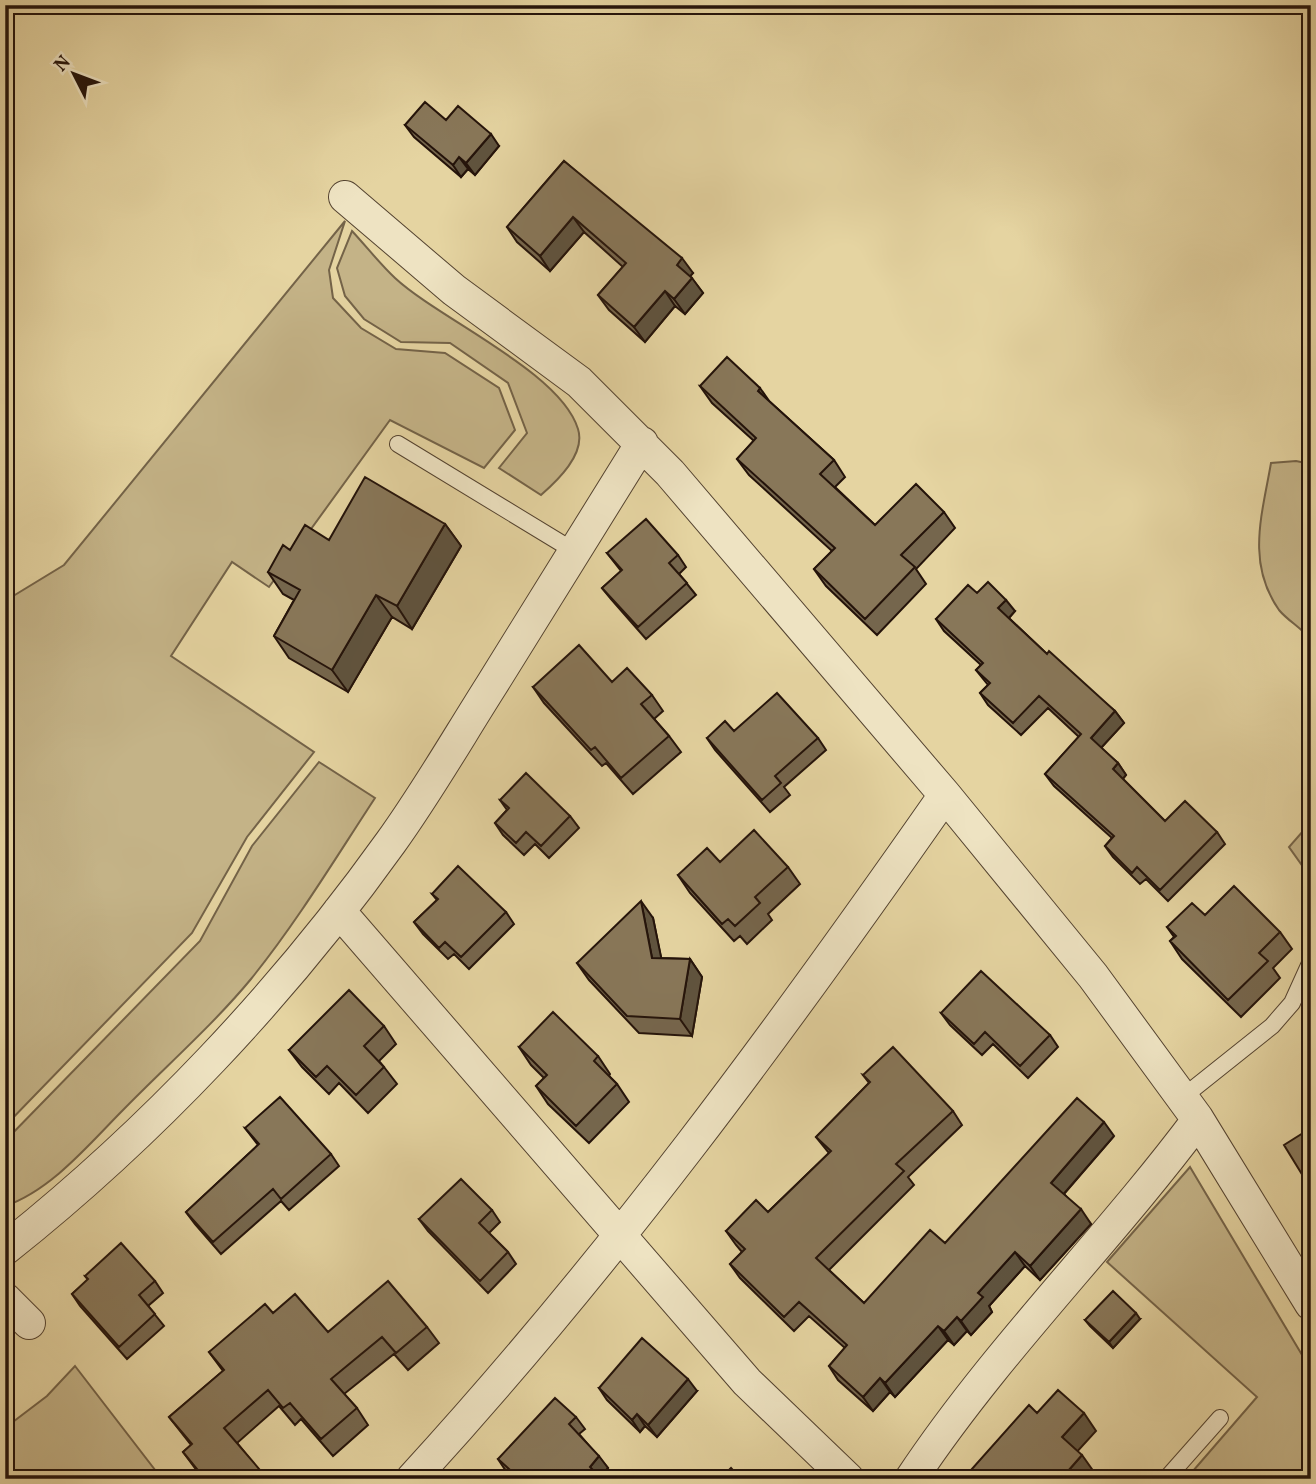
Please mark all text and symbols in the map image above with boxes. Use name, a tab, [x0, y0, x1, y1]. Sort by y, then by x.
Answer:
north arrow	[38, 38, 108, 108]
text: N	[49, 50, 77, 78]

